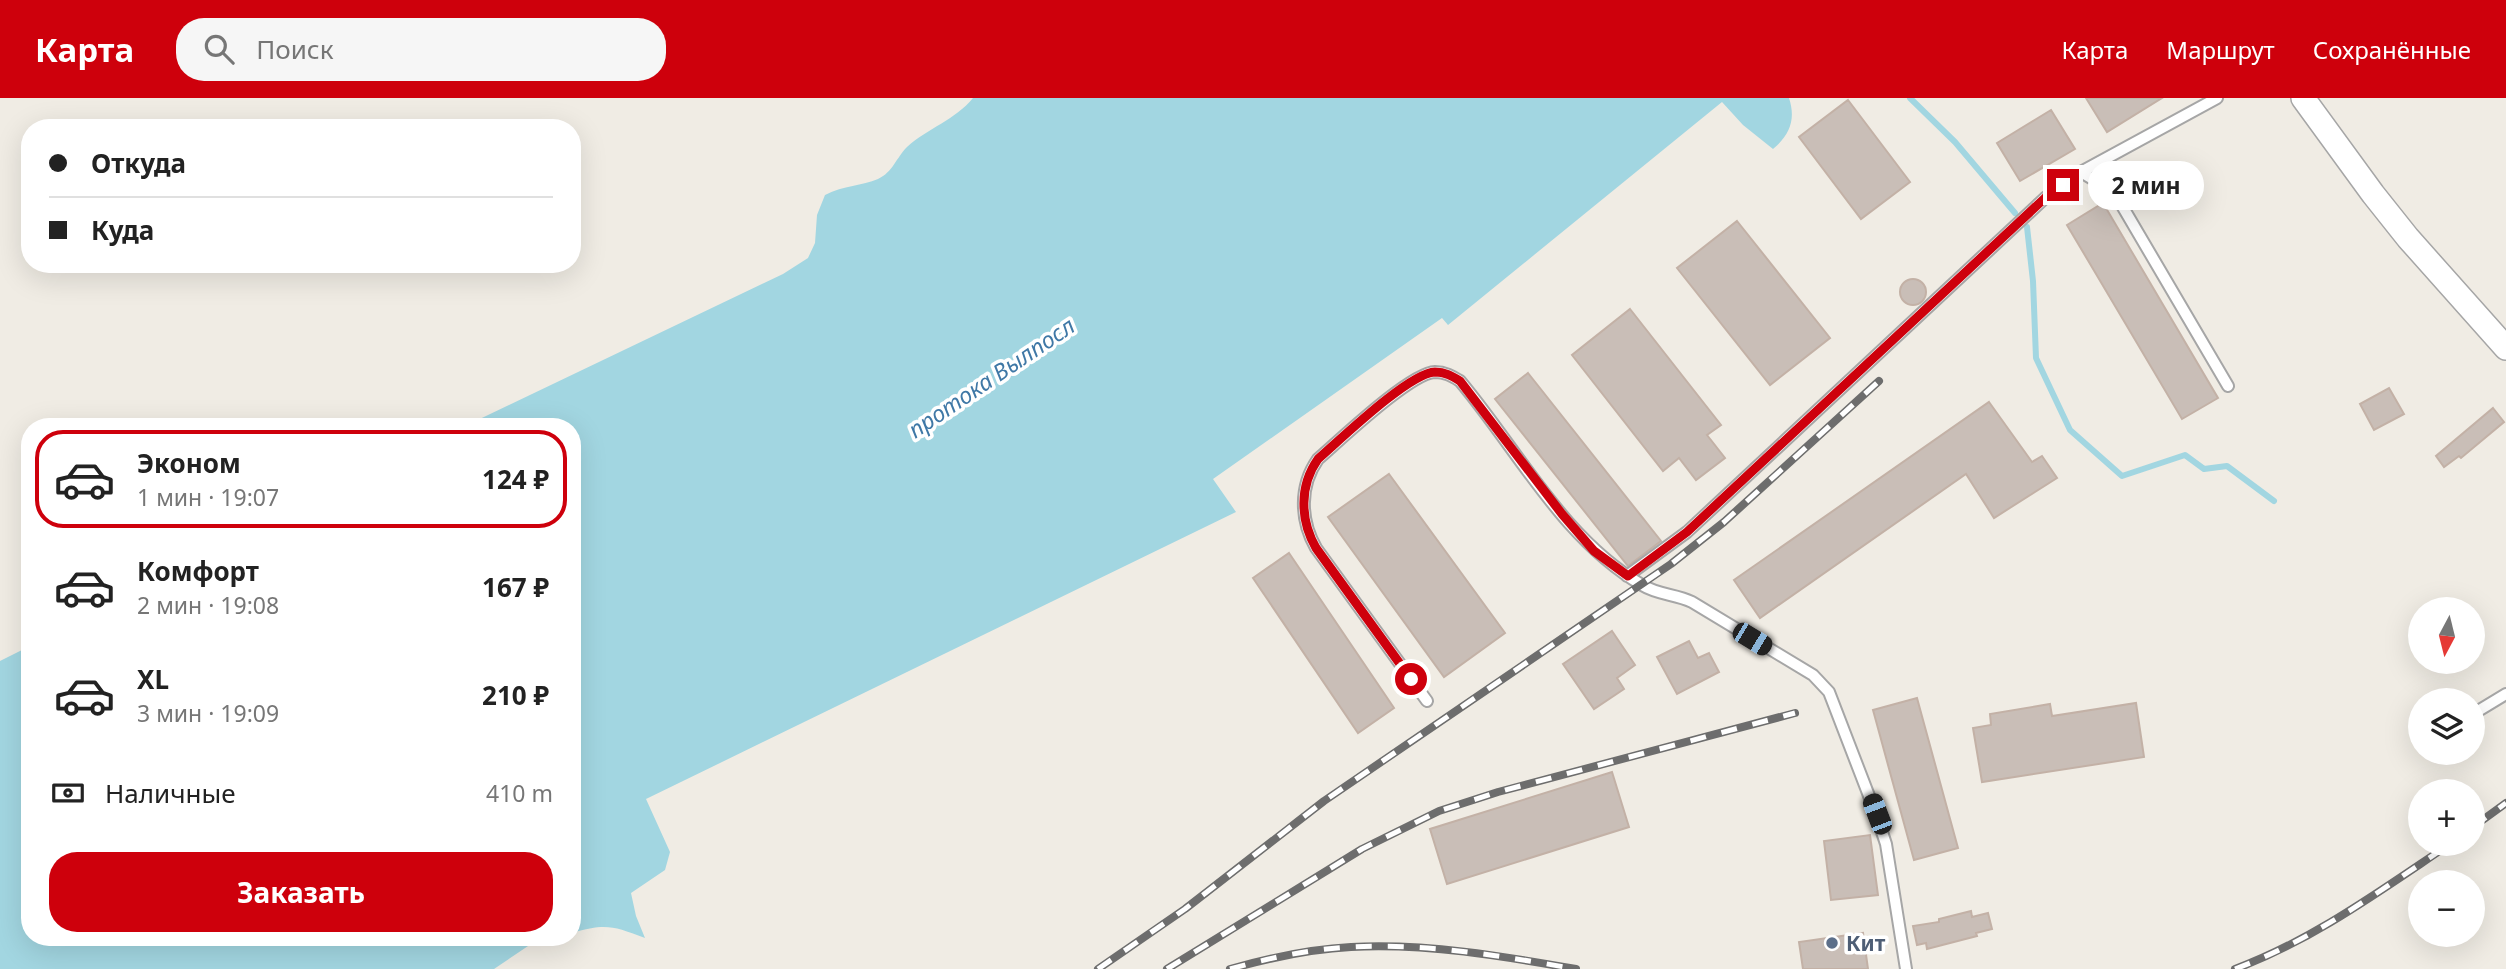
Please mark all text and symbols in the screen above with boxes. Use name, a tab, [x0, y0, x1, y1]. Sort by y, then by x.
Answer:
search box	[176, 18, 666, 81]
text: Карта	[35, 27, 134, 72]
icon: search	[200, 30, 238, 68]
text: Поиск	[256, 31, 333, 67]
text: Карта	[2061, 33, 2128, 66]
text: Маршрут	[2166, 33, 2275, 66]
text: Сохранённые	[2313, 33, 2471, 66]
text: Откуда	[91, 145, 186, 181]
callout: 2 мин	[2088, 160, 2203, 210]
route end	[2047, 169, 2079, 201]
text: 2 мин	[2112, 169, 2180, 201]
text: Куда	[91, 212, 154, 248]
water label: протока Вылпосл	[901, 309, 1081, 445]
text: Эконом	[137, 445, 241, 481]
icon: car	[53, 448, 116, 511]
text: 124 ₽	[482, 461, 549, 497]
text: 1 мин · 19:07	[137, 481, 279, 513]
text: Комфорт	[137, 553, 259, 589]
icon: car	[53, 556, 116, 619]
text: 167 ₽	[482, 569, 549, 605]
text: 2 мин · 19:08	[137, 589, 279, 621]
north arrow	[2408, 597, 2485, 674]
map controls	[2408, 597, 2485, 947]
car	[1729, 619, 1776, 659]
text: XL	[137, 661, 169, 697]
route start	[1395, 663, 1427, 695]
icon: car	[53, 664, 116, 727]
text: 210 ₽	[482, 677, 549, 713]
button: layers	[2408, 688, 2485, 765]
text: 3 мин · 19:09	[137, 697, 279, 729]
icon: cash	[49, 774, 87, 812]
text: Наличные	[105, 775, 236, 811]
text: 410 m	[486, 777, 553, 809]
button: +	[2408, 779, 2485, 856]
car	[1860, 791, 1895, 837]
button: Заказать	[49, 852, 553, 932]
button: −	[2408, 870, 2485, 947]
place label: Кит	[1846, 929, 1886, 957]
marker: Кит	[1824, 935, 1840, 951]

